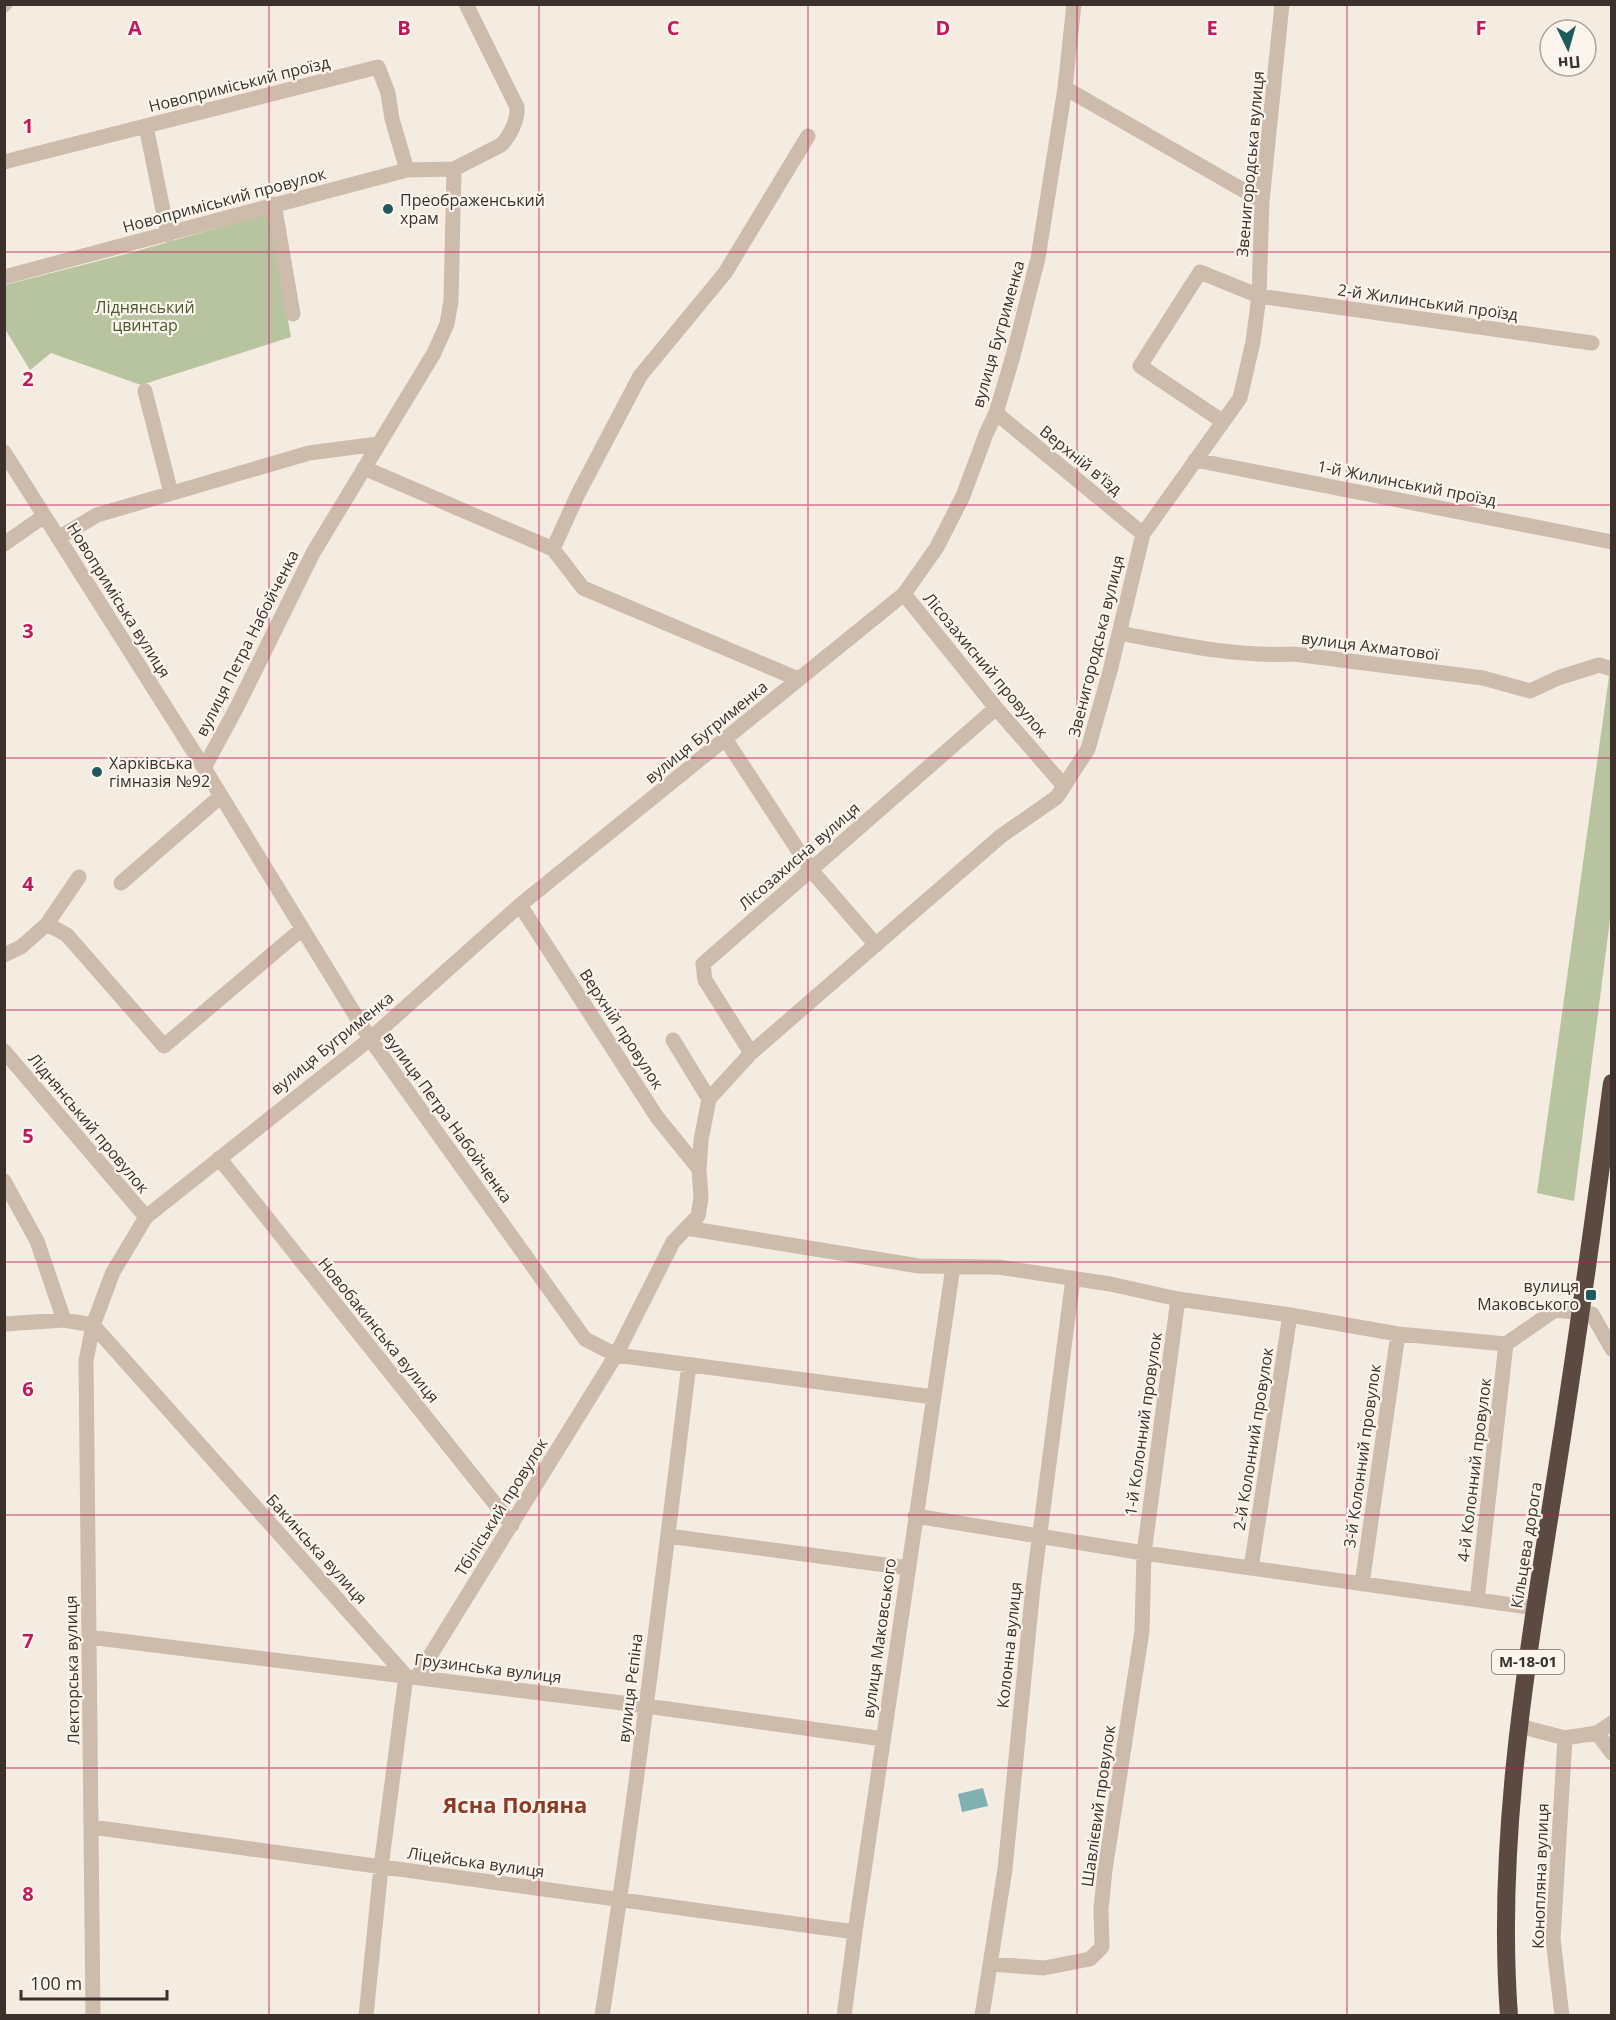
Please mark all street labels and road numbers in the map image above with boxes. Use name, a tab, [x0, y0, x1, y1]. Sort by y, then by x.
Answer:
street label: Новоприміський проїзд	[146, 51, 332, 117]
street label: Звенигородська вулиця	[1231, 70, 1269, 258]
street label: Новоприміський провулок	[120, 162, 329, 238]
street label: вулиця Бугрименка	[966, 258, 1030, 410]
street label: 2-й Жилинський проїзд	[1336, 278, 1520, 326]
street label: Верхній в'їзд	[1035, 420, 1127, 500]
street label: 1-й Жилинський проїзд	[1316, 455, 1498, 511]
street label: Новоприміська вулиця	[62, 518, 176, 682]
street label: вулиця Петра Набойченка	[190, 546, 304, 740]
street label: Звенигородська вулиця	[1063, 553, 1129, 739]
street label: Лісозахисний провулок	[919, 588, 1054, 743]
street label: вулиця Ахматової	[1300, 627, 1441, 665]
street label: вулиця Бугрименка	[640, 676, 772, 788]
street label: Лісозахисна вулиця	[734, 797, 864, 915]
street label: Верхній провулок	[575, 964, 670, 1094]
street label: вулиця Бугрименка	[266, 987, 398, 1099]
street label: вулиця Петра Набойченка	[378, 1027, 518, 1207]
street label: Ліднянський провулок	[24, 1048, 155, 1198]
street label: Новобакинська вулиця	[313, 1253, 445, 1407]
street label: 1-й Колонний провулок	[1119, 1330, 1167, 1517]
street label: 2-й Колонний провулок	[1228, 1345, 1278, 1532]
street label: 3-й Колонний провулок	[1338, 1362, 1386, 1549]
street label: 4-й Колонний провулок	[1452, 1376, 1496, 1563]
street label: Тбіліський провулок	[450, 1433, 553, 1580]
street label: Кільцева дорога	[1505, 1480, 1547, 1610]
street label: Бакинська вулиця	[262, 1489, 372, 1609]
street label: вулиця Маковського	[857, 1557, 901, 1719]
street label: Колонна вулиця	[991, 1581, 1027, 1709]
street label: Лекторська вулиця	[60, 1595, 84, 1745]
street label: вулиця Рєпіна	[612, 1632, 648, 1744]
street label: Грузинська вулиця	[413, 1648, 563, 1688]
road number: М-18-01	[1492, 1650, 1564, 1674]
street label: Шавлієвий провулок	[1076, 1723, 1120, 1888]
street label: Конопляна вулиця	[1526, 1803, 1554, 1949]
street label: Ліцейська вулиця	[406, 1841, 546, 1883]

